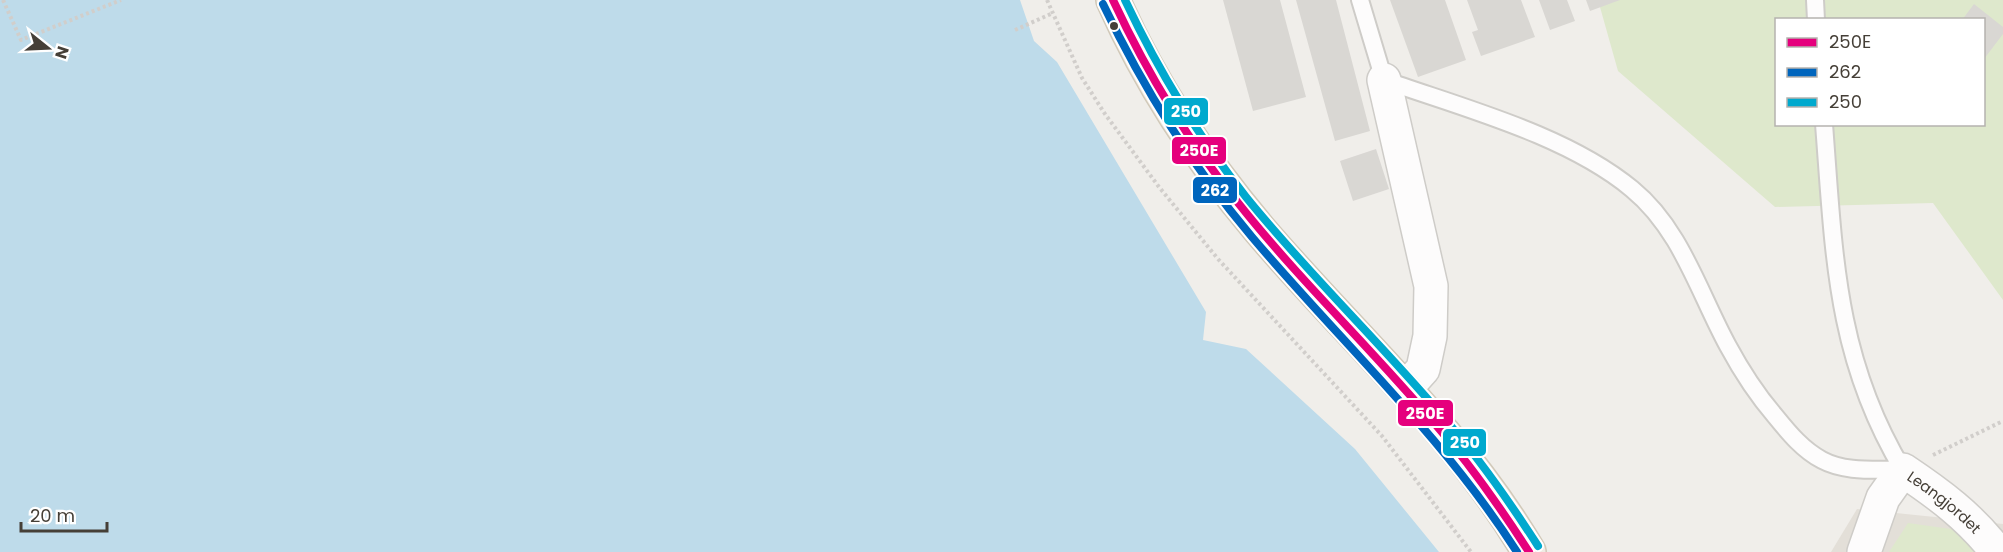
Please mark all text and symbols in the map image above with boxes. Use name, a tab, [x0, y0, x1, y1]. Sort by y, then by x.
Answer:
north arrow	[18, 18, 78, 78]
legend	[1775, 18, 1985, 126]
unlabelled marker	[1108, 20, 1120, 32]
text: 250E	[1829, 29, 1871, 54]
text: N	[49, 43, 75, 62]
text: 262	[1829, 59, 1861, 84]
text: 250	[1829, 89, 1862, 114]
line badge: 250	[1163, 97, 1209, 126]
text: 250	[1171, 100, 1201, 123]
line badge: 250E	[1171, 136, 1227, 165]
text: 250E	[1180, 139, 1218, 162]
line badge: 262	[1192, 176, 1238, 204]
text: 262	[1201, 179, 1229, 202]
line badge: 250E	[1397, 399, 1454, 427]
text: 250E	[1406, 402, 1444, 425]
line badge: 250	[1442, 428, 1487, 457]
text: 250	[1450, 431, 1480, 454]
street label: Leangjordet	[1904, 466, 1986, 538]
scale bar	[21, 495, 106, 533]
text: 20 m	[30, 503, 75, 528]

